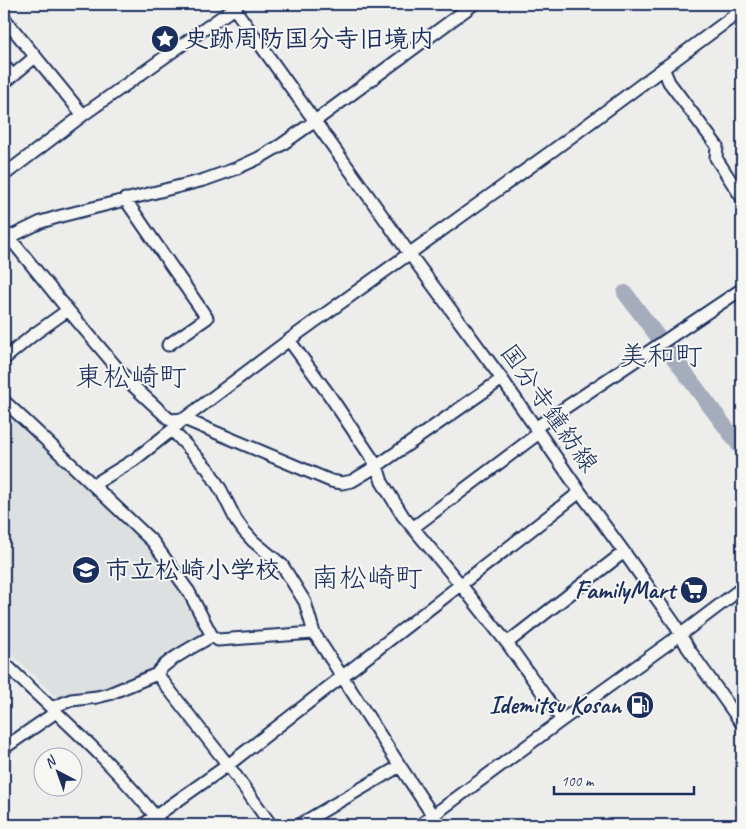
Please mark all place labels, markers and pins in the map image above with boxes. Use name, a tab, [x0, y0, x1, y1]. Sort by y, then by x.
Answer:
place label: 史跡周防国分寺旧境内	[184, 23, 434, 55]
place icon: 史跡周防国分寺旧境内	[150, 24, 180, 54]
place label: 市立松崎小学校	[105, 554, 280, 586]
school or university icon: 市立松崎小学校	[71, 555, 101, 585]
place label: FamilyMart	[575, 574, 678, 606]
supermarket icon: FamilyMart	[679, 575, 709, 605]
place label: Idemitsu Kosan	[489, 689, 623, 721]
fuel station icon: Idemitsu Kosan	[625, 690, 655, 720]

